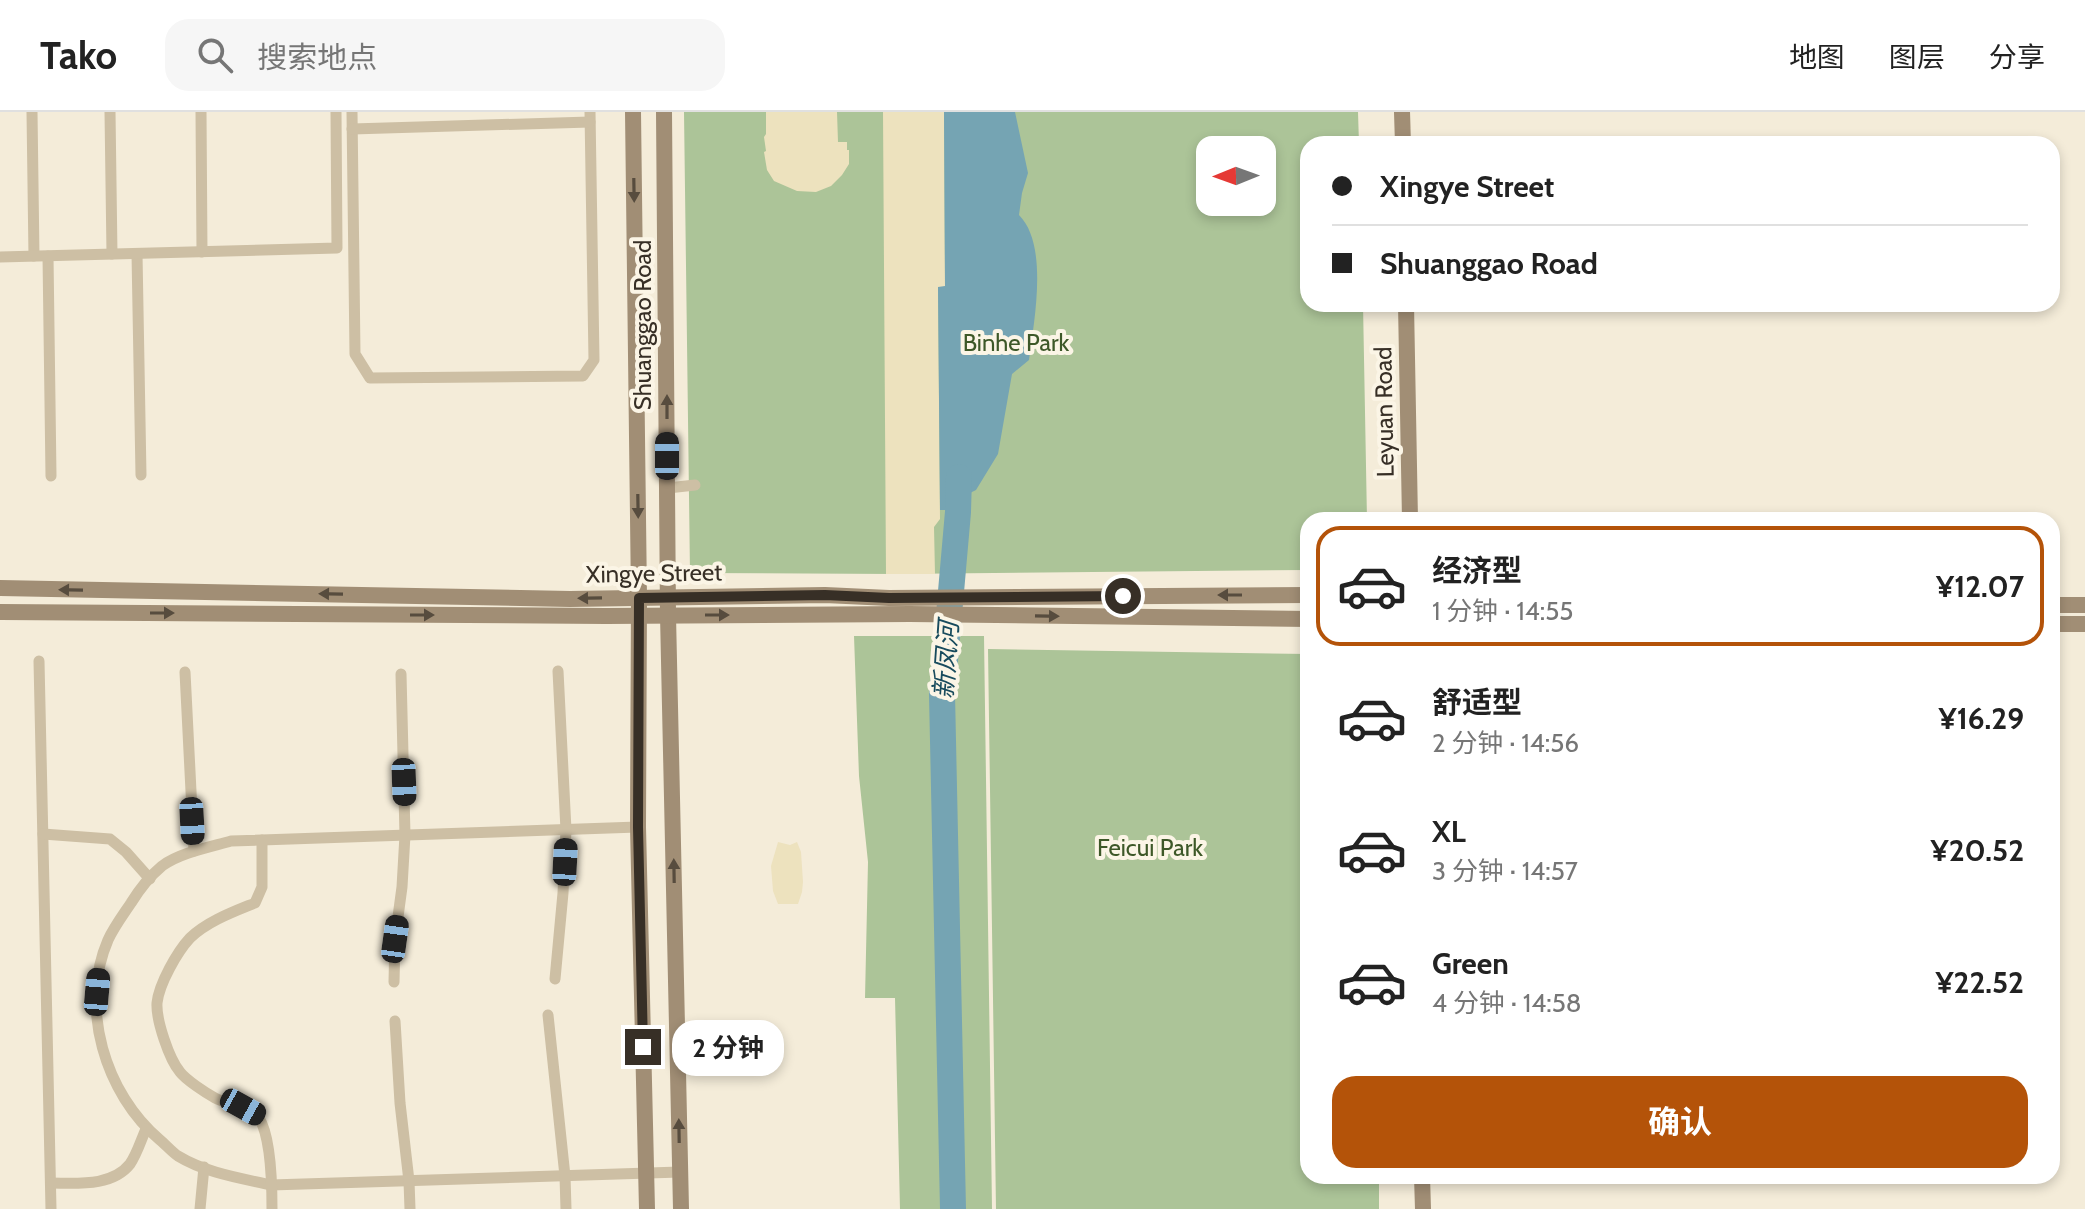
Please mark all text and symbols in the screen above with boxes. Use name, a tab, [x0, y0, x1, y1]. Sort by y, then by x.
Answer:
search box	[165, 19, 725, 91]
text: Tako	[40, 32, 117, 79]
icon: search	[193, 33, 237, 77]
text: 搜索地点	[257, 39, 377, 76]
text: 地图	[1789, 40, 1845, 74]
text: 图层	[1889, 40, 1945, 74]
text: 分享	[1989, 40, 2045, 74]
north arrow	[1196, 136, 1276, 216]
map controls	[1196, 136, 1276, 216]
text: Xingye Street	[1380, 168, 1554, 205]
one-way arrow	[628, 178, 640, 203]
street label: Shuanggao Road	[628, 240, 657, 410]
text: Shuanggao Road	[1380, 245, 1598, 282]
park label: Binhe Park	[963, 328, 1070, 357]
street label: Leyuan Road	[1368, 346, 1400, 478]
one-way arrow	[661, 394, 673, 419]
car	[655, 432, 679, 480]
one-way arrow	[632, 494, 644, 519]
icon: car	[1336, 550, 1408, 622]
text: 经济型	[1432, 552, 1522, 589]
street label: Xingye Street	[586, 557, 722, 589]
text: ¥12.07	[1936, 568, 2024, 605]
route start	[1105, 578, 1141, 614]
one-way arrow	[58, 583, 83, 596]
one-way arrow	[318, 588, 343, 601]
one-way arrow	[1217, 589, 1242, 601]
one-way arrow	[577, 592, 602, 605]
text: 1 分钟 · 14:55	[1432, 595, 1573, 627]
one-way arrow	[150, 607, 175, 619]
one-way arrow	[410, 608, 435, 621]
one-way arrow	[705, 609, 730, 621]
one-way arrow	[1035, 610, 1060, 622]
water label: 新凤河	[927, 615, 965, 700]
icon: car	[1336, 682, 1408, 754]
text: 舒适型	[1432, 684, 1522, 721]
text: ¥16.29	[1939, 700, 2024, 737]
text: 2 分钟 · 14:56	[1432, 727, 1579, 759]
car	[391, 758, 417, 806]
car	[179, 796, 205, 846]
text: XL	[1432, 813, 1466, 850]
icon: car	[1336, 814, 1408, 886]
text: ¥20.52	[1931, 832, 2024, 869]
park label: Feicui Park	[1097, 833, 1203, 862]
car	[552, 837, 578, 887]
text: 3 分钟 · 14:57	[1432, 855, 1578, 887]
one-way arrow	[667, 858, 680, 883]
car	[380, 914, 410, 964]
text: Green	[1432, 945, 1509, 982]
icon: car	[1336, 946, 1408, 1018]
text: ¥22.52	[1935, 964, 2024, 1001]
car	[83, 967, 111, 1017]
text: 4 分钟 · 14:58	[1432, 987, 1582, 1019]
callout: 2 分钟	[671, 1019, 783, 1075]
route end	[625, 1029, 661, 1065]
text: 2 分钟	[692, 1032, 764, 1064]
button: 确认	[1332, 1076, 2028, 1168]
car	[216, 1085, 270, 1129]
one-way arrow	[673, 1118, 686, 1143]

